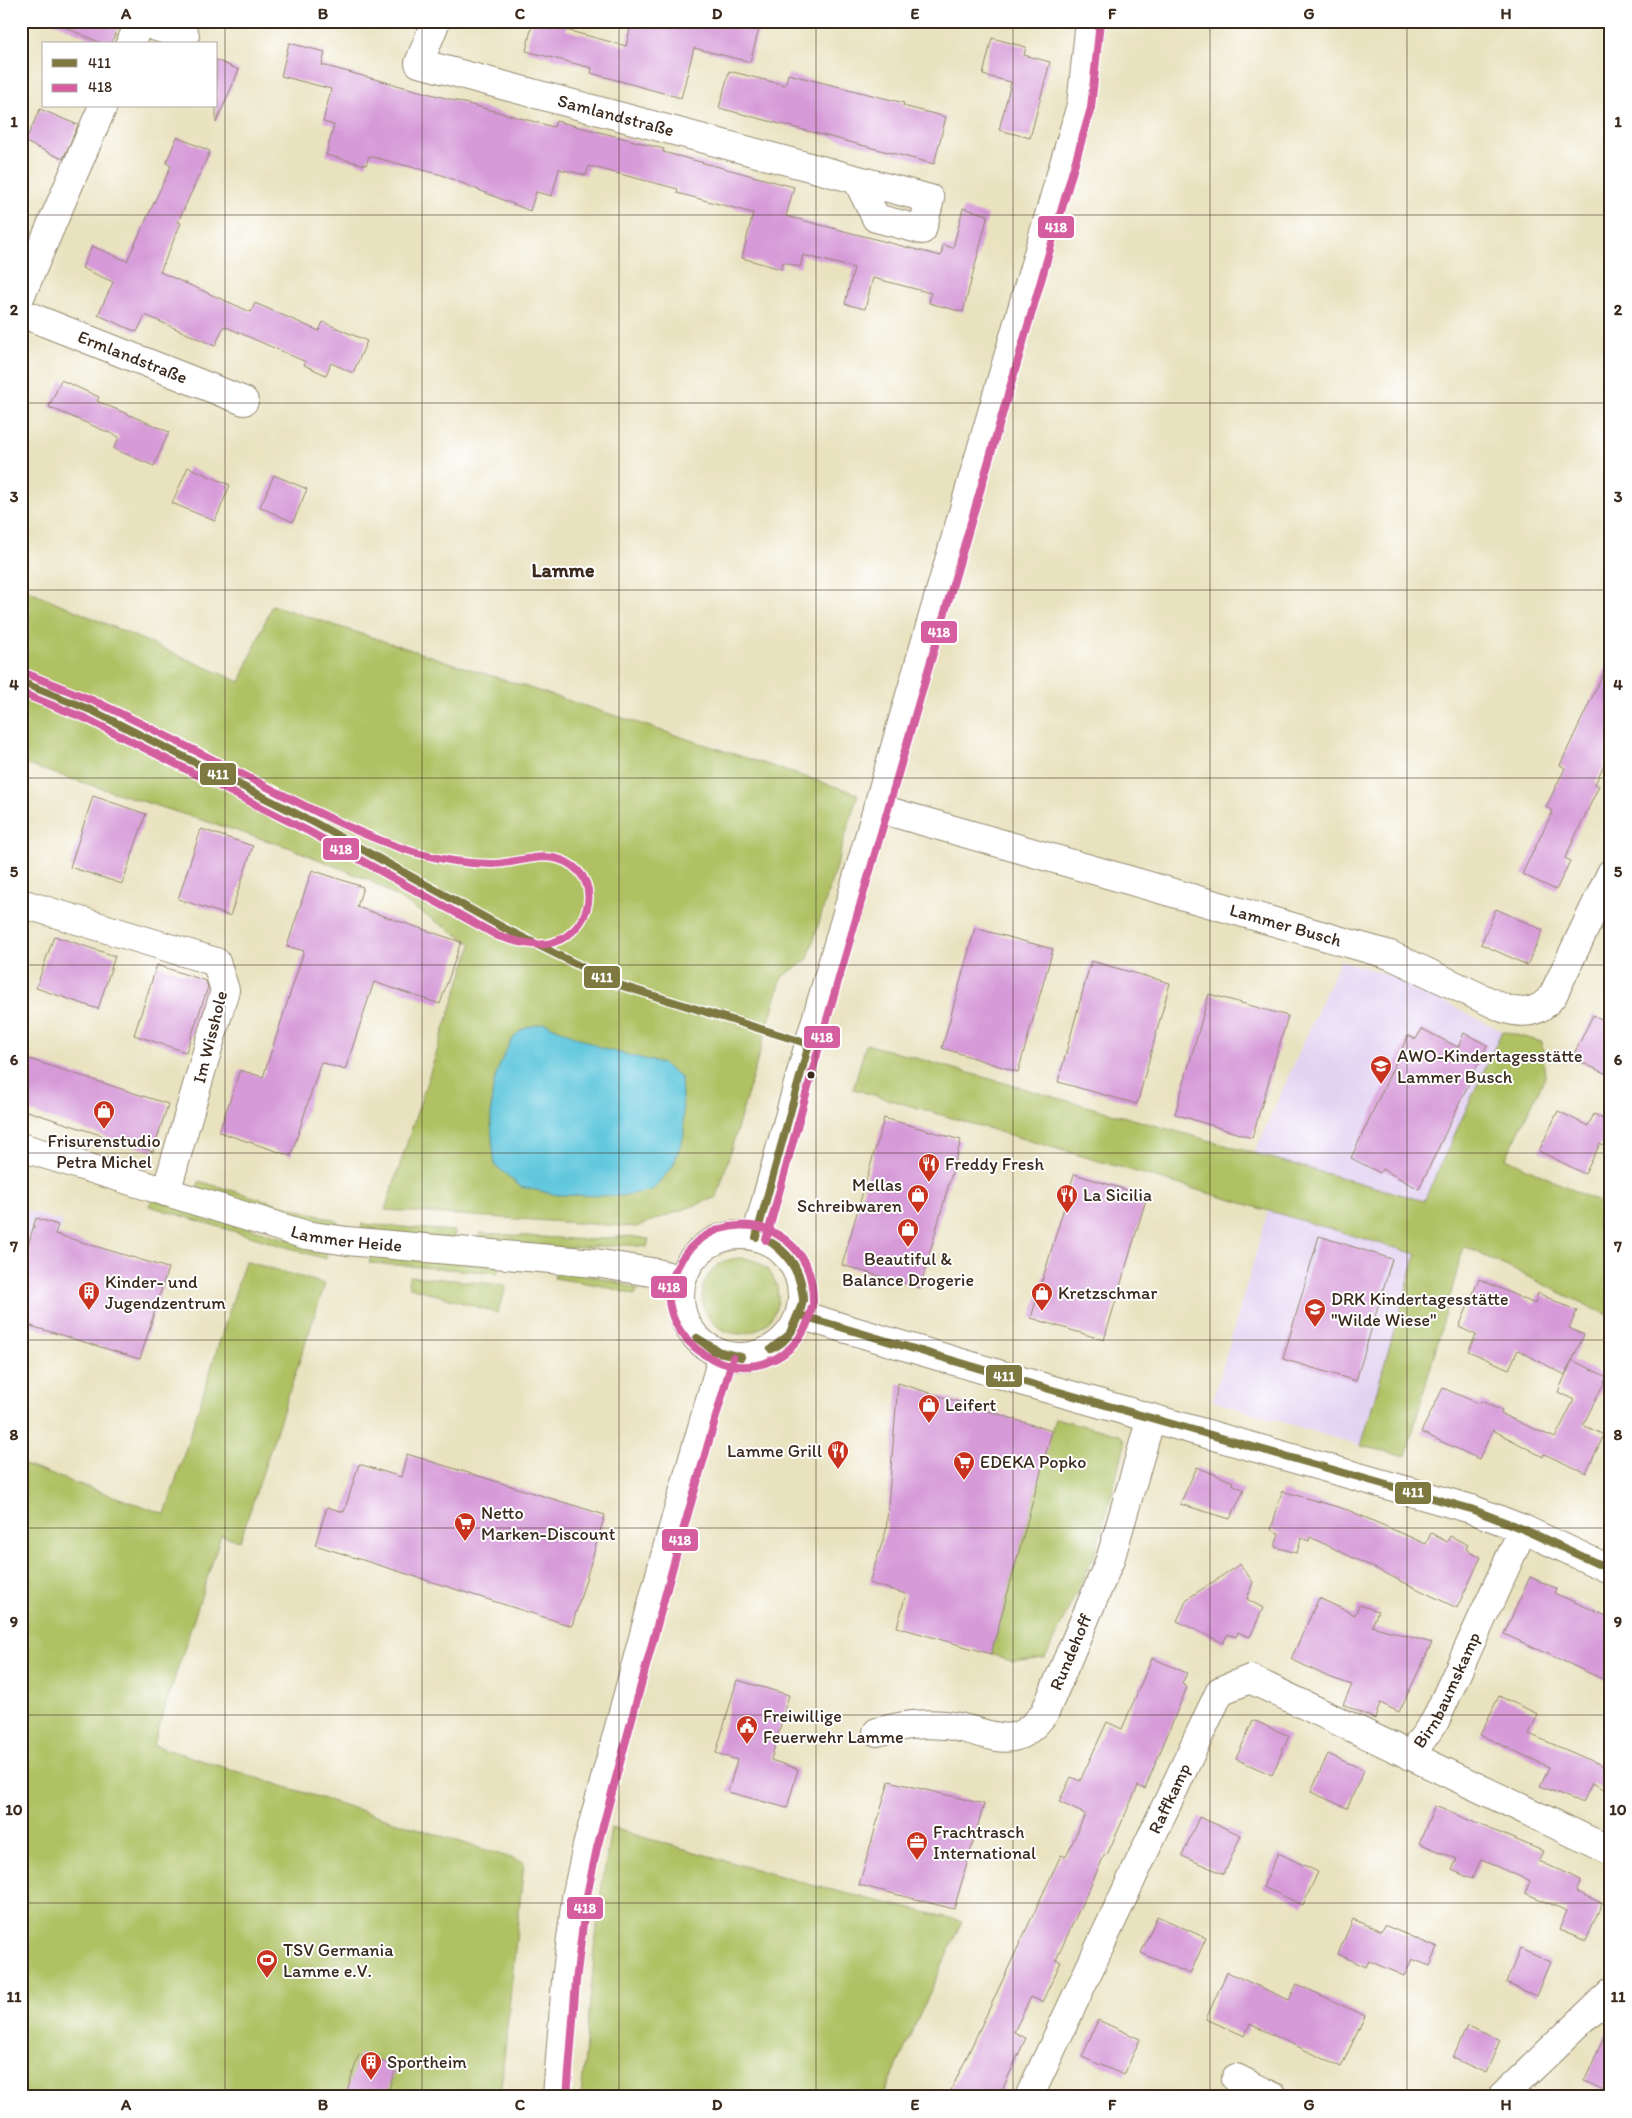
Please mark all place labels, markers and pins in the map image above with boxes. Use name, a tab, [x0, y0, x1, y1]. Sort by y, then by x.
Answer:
place label: AWO-Kindertagesstätte Lammer Busch	[1397, 1045, 1583, 1088]
school or university icon: AWO-Kindertagesstätte Lammer Busch	[1369, 1054, 1393, 1085]
unlabelled marker	[806, 1070, 816, 1080]
shop icon: Frisurenstudio Petra Michel	[92, 1099, 116, 1130]
place label: Frisurenstudio Petra Michel	[47, 1130, 161, 1173]
restaurant icon: Freddy Fresh	[917, 1152, 941, 1183]
place label: Freddy Fresh	[945, 1153, 1044, 1175]
place label: Mellas Schreibwaren	[797, 1174, 902, 1217]
shop icon: Mellas Schreibwaren	[906, 1183, 930, 1214]
restaurant icon: La Sicilia	[1055, 1183, 1079, 1214]
place label: La Sicilia	[1083, 1184, 1152, 1206]
shop icon: Beautiful & Balance Drogerie	[896, 1217, 920, 1248]
place label: Beautiful & Balance Drogerie	[842, 1248, 974, 1291]
place label: Kinder- und Jugendzentrum	[105, 1271, 226, 1314]
building icon: Kinder- und Jugendzentrum	[77, 1280, 101, 1311]
shop icon: Kretzschmar	[1030, 1281, 1054, 1312]
place label: Kretzschmar	[1058, 1282, 1157, 1304]
place label: DRK Kindertagesstätte "Wilde Wiese"	[1331, 1288, 1509, 1331]
school or university icon: DRK Kindertagesstätte "Wilde Wiese"	[1303, 1297, 1327, 1328]
shop icon: Leifert	[917, 1393, 941, 1424]
place label: Leifert	[945, 1394, 997, 1416]
restaurant icon: Lamme Grill	[826, 1439, 850, 1470]
place label: Lamme Grill	[727, 1440, 822, 1462]
supermarket icon: EDEKA Popko	[952, 1450, 976, 1481]
place label: EDEKA Popko	[980, 1451, 1086, 1473]
place label: Netto Marken-Discount	[481, 1502, 616, 1545]
supermarket icon: Netto Marken-Discount	[453, 1511, 477, 1542]
place label: Freiwillige Feuerwehr Lamme	[763, 1705, 904, 1748]
public building icon: Freiwillige Feuerwehr Lamme	[735, 1714, 759, 1745]
place label: Frachtrasch International	[933, 1821, 1036, 1864]
office icon: Frachtrasch International	[905, 1830, 929, 1861]
place label: TSV Germania Lamme e.V.	[283, 1939, 394, 1982]
sports icon: TSV Germania Lamme e.V.	[255, 1948, 279, 1979]
building icon: Sportheim	[359, 2050, 383, 2081]
place label: Sportheim	[387, 2051, 467, 2073]

